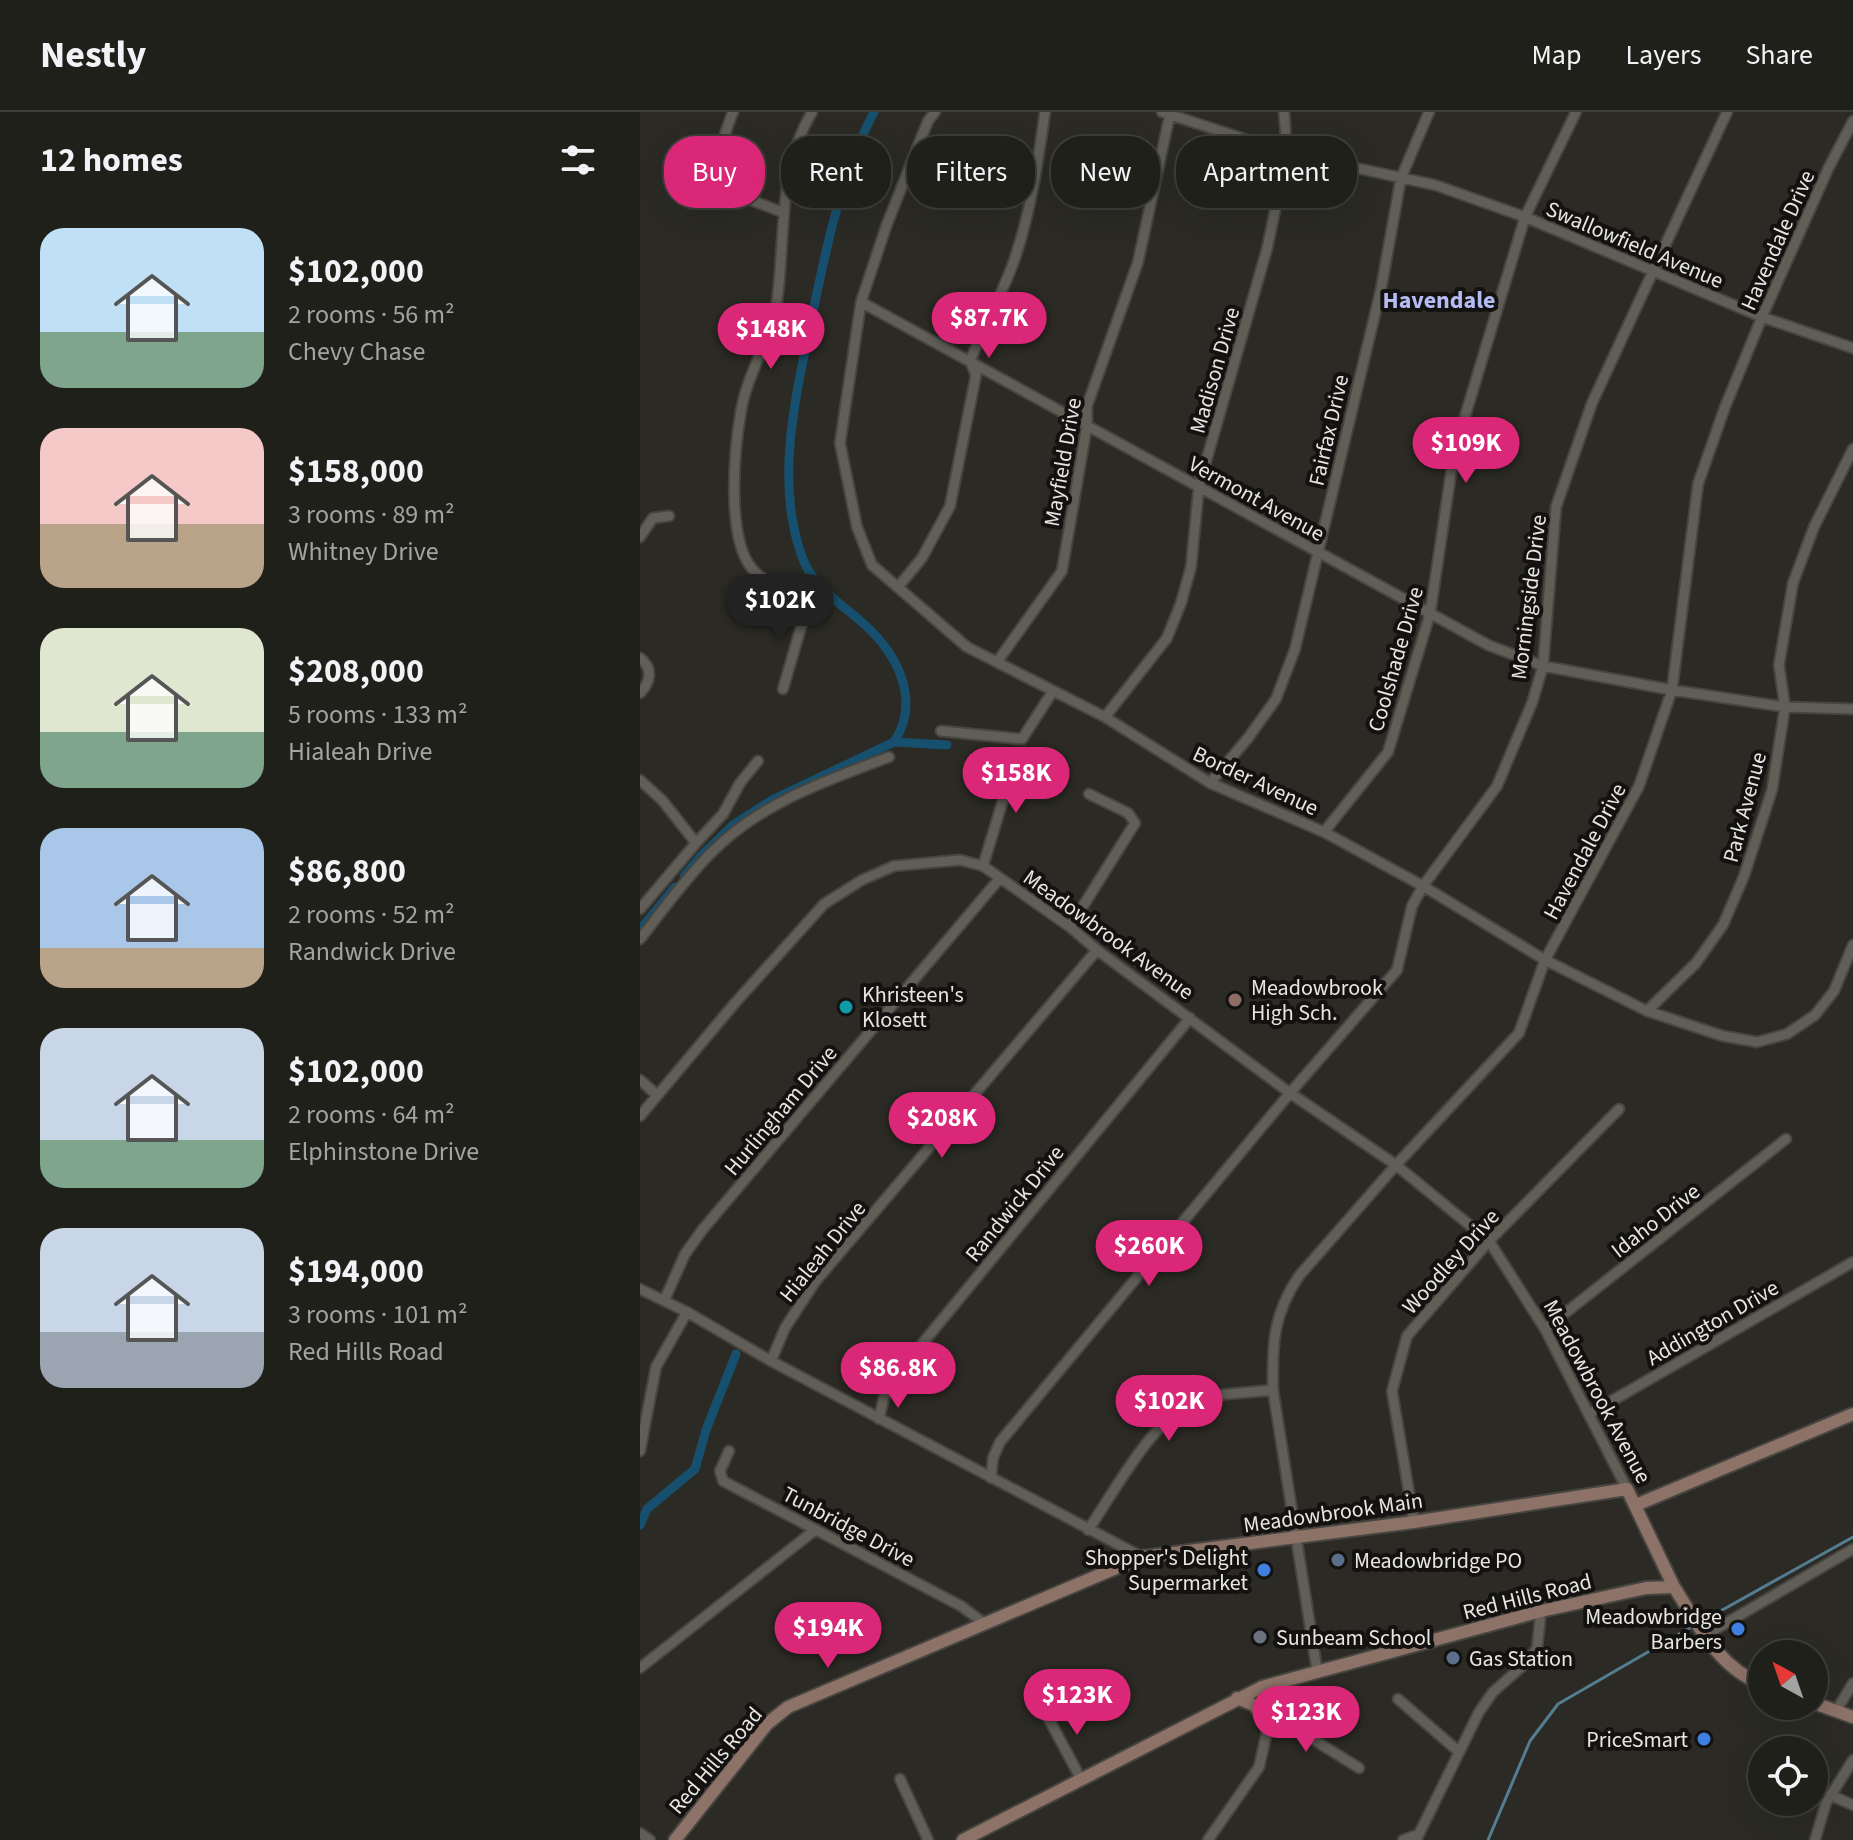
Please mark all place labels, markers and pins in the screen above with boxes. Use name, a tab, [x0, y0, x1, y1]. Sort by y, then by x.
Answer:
pin: $87.7K	[924, 292, 1054, 360]
pin: $148K	[715, 303, 827, 371]
pin: $109K	[1410, 417, 1522, 485]
pin: $102K	[724, 574, 836, 642]
pin: $158K	[960, 747, 1072, 815]
place label: Meadowbrook High Sch.	[1251, 972, 1383, 1029]
place label: Khristeen's Klosett	[862, 979, 964, 1036]
marker: Meadowbrook High Sch.	[1226, 991, 1244, 1009]
marker: Khristeen's Klosett	[837, 998, 855, 1016]
pin: $208K	[886, 1092, 998, 1160]
pin: $260K	[1093, 1220, 1205, 1288]
pin: $86.8K	[833, 1342, 963, 1410]
pin: $102K	[1113, 1375, 1225, 1443]
place label: Shopper's Delight Supermarket	[1085, 1542, 1249, 1599]
place label: Meadowbridge PO	[1354, 1545, 1522, 1577]
marker: Meadowbridge PO	[1329, 1551, 1347, 1569]
marker: Shopper's Delight Supermarket	[1255, 1561, 1273, 1579]
place label: Meadowbridge Barbers	[1585, 1601, 1722, 1658]
pin: $194K	[772, 1602, 884, 1670]
marker: Meadowbridge Barbers	[1729, 1620, 1747, 1638]
place label: Sunbeam School	[1276, 1622, 1431, 1654]
marker: Sunbeam School	[1251, 1628, 1269, 1646]
place label: Gas Station	[1469, 1643, 1573, 1675]
marker: Gas Station	[1444, 1649, 1462, 1667]
pin: $123K	[1021, 1669, 1133, 1737]
pin: $123K	[1250, 1686, 1362, 1754]
place label: PriceSmart	[1586, 1724, 1689, 1756]
marker: PriceSmart	[1695, 1730, 1713, 1748]

